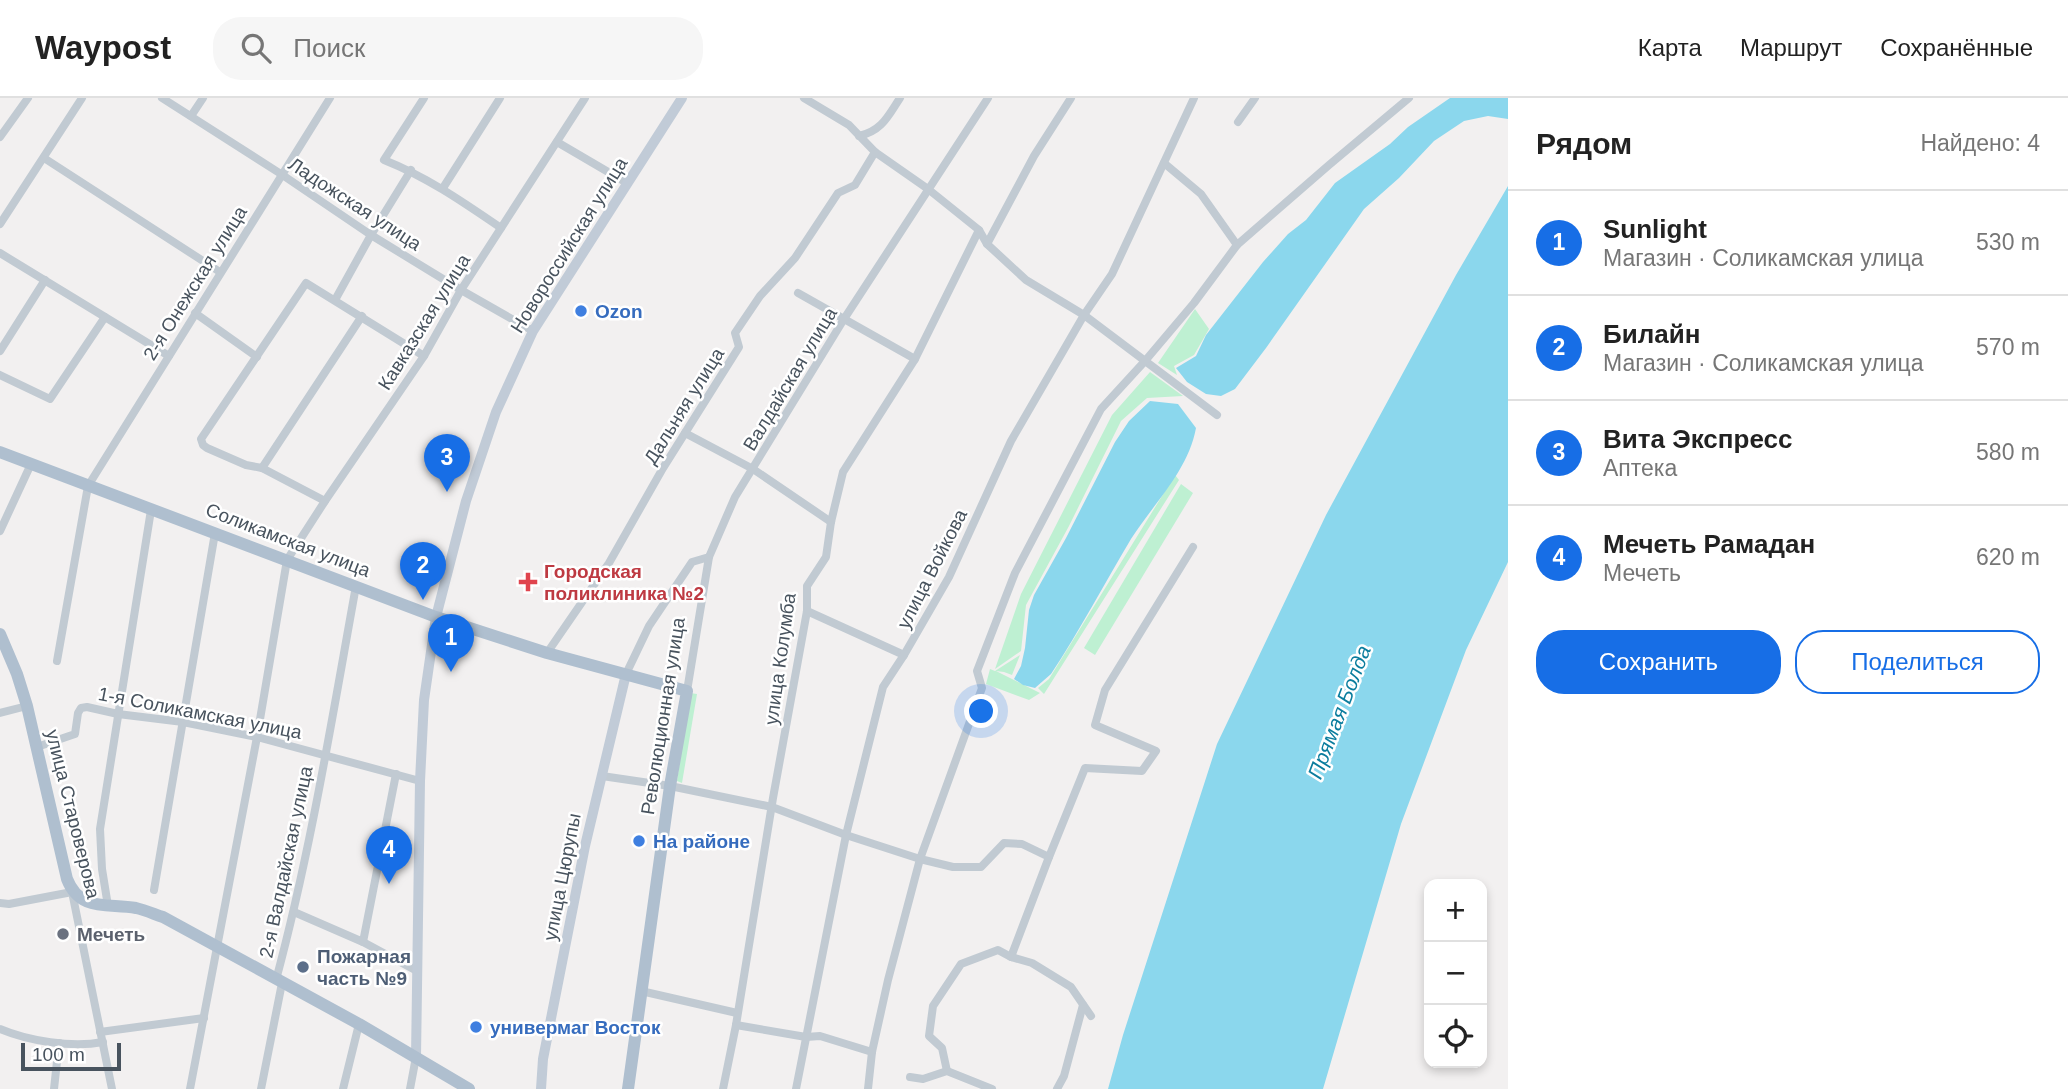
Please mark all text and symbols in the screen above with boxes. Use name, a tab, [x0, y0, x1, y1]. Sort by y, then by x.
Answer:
search box	[213, 17, 703, 80]
text: Waypost	[35, 29, 171, 66]
icon: search	[237, 29, 275, 67]
text: Поиск	[293, 33, 365, 63]
text: Карта	[1638, 34, 1702, 61]
text: Маршрут	[1740, 34, 1842, 61]
text: Сохранённые	[1880, 34, 2033, 61]
text: Рядом	[1536, 127, 1632, 160]
text: Найдено: 4	[1920, 130, 2040, 156]
street label: Ладожская улица	[285, 153, 426, 255]
street label: Новороссийская улица	[506, 153, 632, 337]
street label: 2-я Онежская улица	[139, 202, 251, 364]
text: Sunlight	[1603, 214, 1707, 244]
text: 1	[1553, 229, 1565, 255]
text: 530 m	[1976, 229, 2040, 255]
text: Магазин · Соликамская улица	[1603, 245, 1923, 271]
street label: Кавказская улица	[374, 250, 474, 394]
place label: Ozon	[595, 301, 643, 322]
marker: Ozon	[573, 303, 589, 319]
street label: Валдайская улица	[739, 303, 841, 454]
text: Билайн	[1603, 319, 1700, 349]
text: 2	[1553, 334, 1565, 360]
text: 570 m	[1976, 334, 2040, 360]
street label: Дальняя улица	[640, 344, 728, 468]
text: Магазин · Соликамская улица	[1603, 350, 1923, 376]
text: Вита Экспресс	[1603, 424, 1792, 454]
pin: 3	[424, 434, 470, 492]
text: 3	[1553, 439, 1565, 465]
text: 580 m	[1976, 439, 2040, 465]
text: Аптека	[1603, 455, 1677, 481]
street label: Соликамская улица	[203, 499, 374, 581]
street label: улица Войкова	[893, 506, 971, 632]
text: Мечеть Рамадан	[1603, 529, 1815, 559]
pin: 2	[400, 542, 446, 600]
text: 4	[1553, 544, 1565, 570]
text: 620 m	[1976, 544, 2040, 570]
text: Мечеть	[1603, 560, 1681, 586]
place label: Городская поликлиника №2	[544, 561, 704, 604]
marker: Городская поликлиника №2	[518, 572, 538, 592]
street label: улица Колумба	[760, 591, 800, 726]
pin: 1	[428, 614, 474, 672]
street label: Революционная улица	[637, 616, 689, 816]
button: Сохранить	[1536, 630, 1781, 694]
button: Поделиться	[1795, 630, 2040, 694]
water label: Прямая Болда	[1303, 642, 1375, 782]
street label: 1-я Соликамская улица	[96, 683, 304, 743]
your location	[964, 694, 998, 728]
street label: улица Староверова	[42, 727, 104, 901]
street label: 2-я Валдайская улица	[255, 764, 317, 960]
street label: улица Цюрупы	[539, 811, 585, 943]
pin: 4	[366, 826, 412, 884]
place label: На районе	[653, 831, 750, 852]
marker: На районе	[631, 833, 647, 849]
map controls	[1424, 879, 1487, 1068]
button: +	[1424, 879, 1487, 942]
place label: Мечеть	[77, 924, 145, 945]
marker: Мечеть	[55, 926, 71, 942]
button: −	[1424, 942, 1487, 1005]
place label: Пожарная часть №9	[317, 946, 411, 989]
marker: Пожарная часть №9	[295, 959, 311, 975]
button: locate	[1424, 1005, 1487, 1068]
place label: универмаг Восток	[490, 1017, 661, 1038]
marker: универмаг Восток	[468, 1019, 484, 1035]
scale bar	[21, 1040, 121, 1072]
text: 100 m	[32, 1044, 85, 1065]

